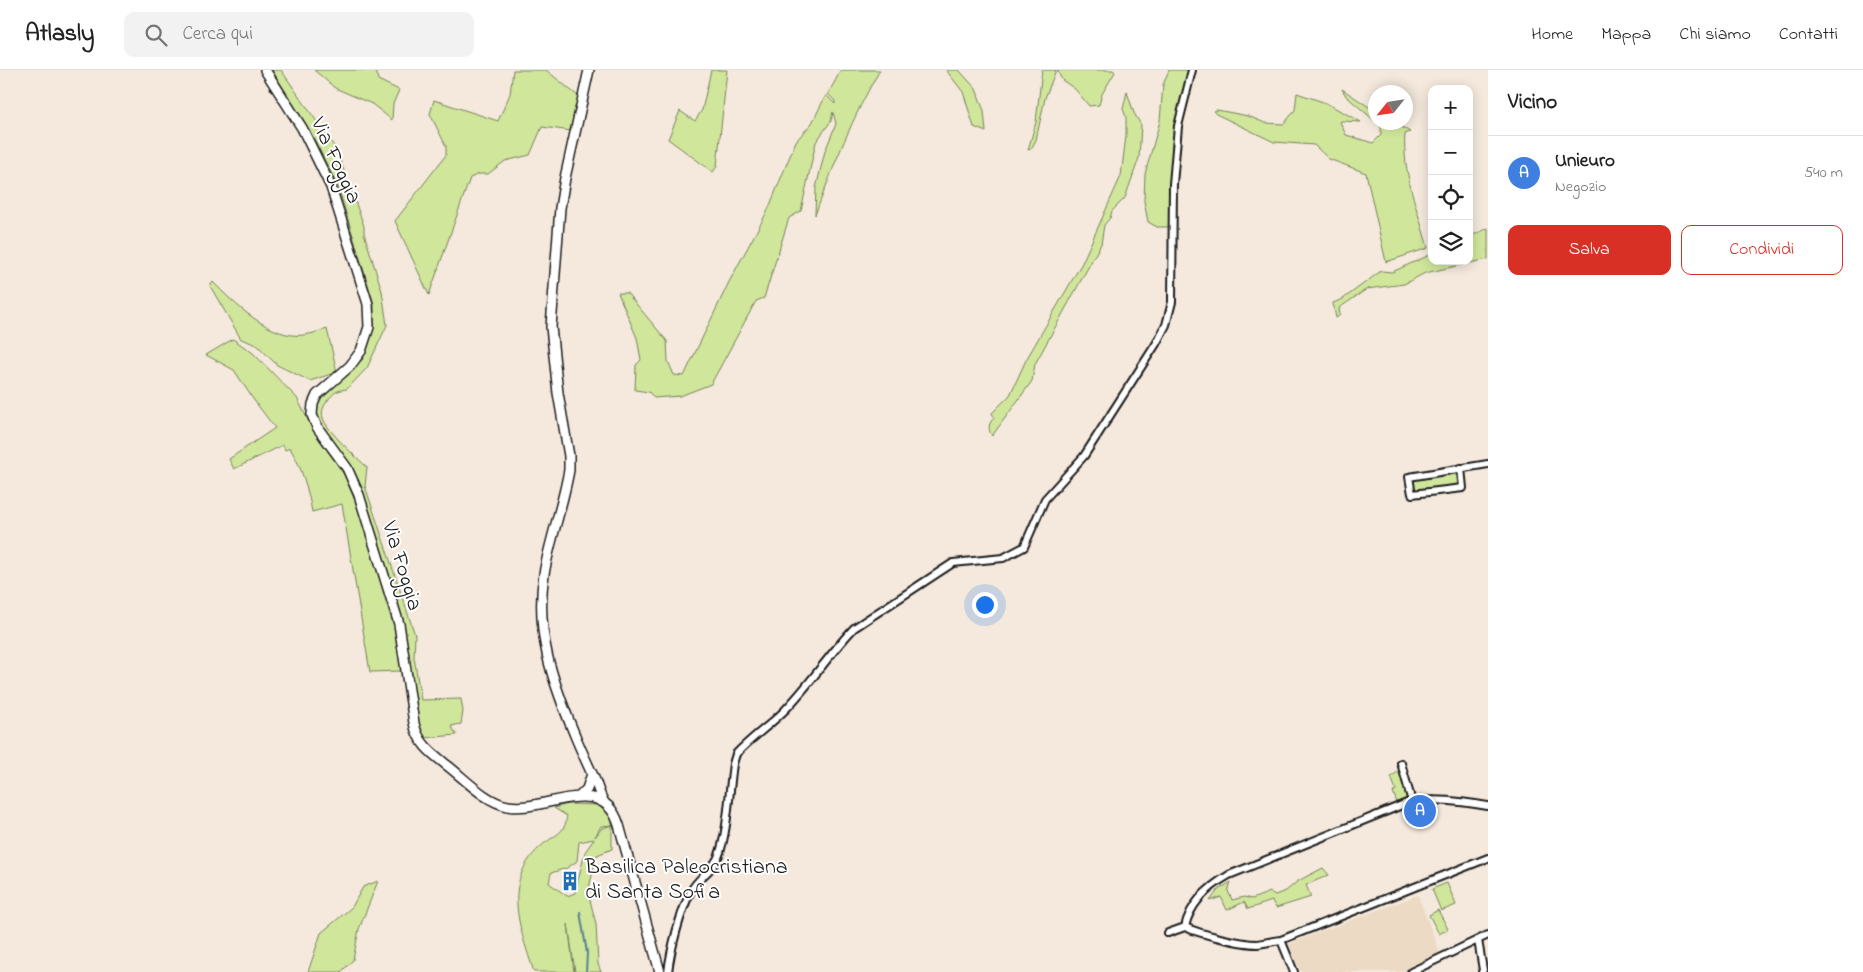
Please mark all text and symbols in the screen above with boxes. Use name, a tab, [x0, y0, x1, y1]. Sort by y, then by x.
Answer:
search box	[124, 12, 474, 57]
text: Atlasly	[25, 17, 94, 52]
icon: search	[142, 21, 170, 49]
text: Cerca qui	[182, 21, 253, 48]
text: Home	[1531, 22, 1573, 48]
text: Mappa	[1601, 22, 1651, 48]
text: Chi siamo	[1679, 22, 1751, 48]
text: Contatti	[1779, 22, 1838, 48]
north arrow	[1368, 85, 1413, 130]
map controls	[1428, 85, 1473, 265]
button: +	[1428, 85, 1473, 130]
text: Vicino	[1508, 88, 1557, 118]
street label: Via Foggia	[300, 112, 369, 210]
button: −	[1428, 130, 1473, 175]
text: Unieuro	[1555, 148, 1615, 175]
text: A	[1519, 161, 1529, 185]
text: 540 m	[1804, 161, 1843, 185]
button: locate	[1428, 175, 1473, 220]
text: Negozio	[1555, 175, 1606, 199]
button: layers	[1428, 220, 1473, 265]
button: Salva	[1508, 225, 1671, 275]
button: Condividi	[1681, 225, 1843, 275]
street label: Via Foggia	[371, 516, 430, 615]
your location	[972, 592, 998, 618]
pin: A	[1404, 792, 1436, 830]
place label: Basilica Paleocristiana di Santa Sofia	[584, 852, 788, 909]
building icon: Basilica Paleocristiana di Santa Sofia	[559, 870, 581, 892]

